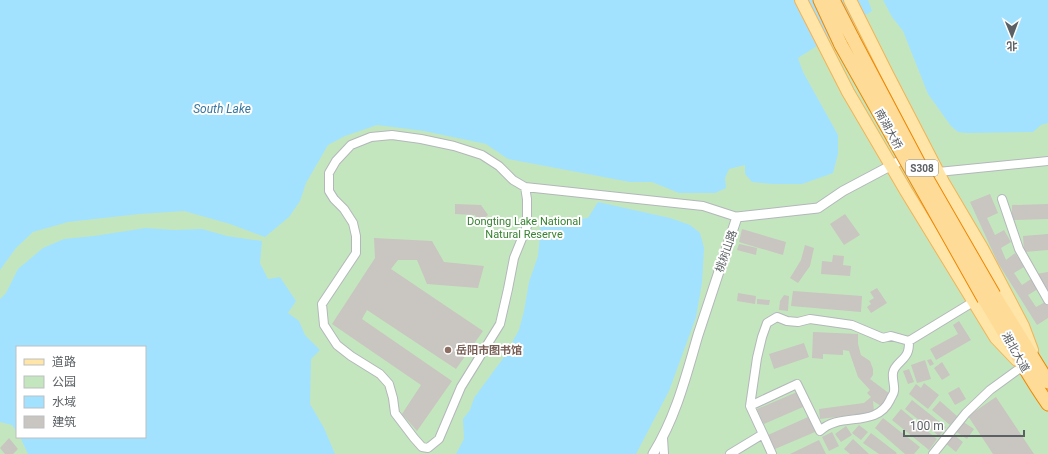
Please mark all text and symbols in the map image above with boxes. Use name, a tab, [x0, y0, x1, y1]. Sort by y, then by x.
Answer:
north arrow	[992, 16, 1032, 56]
text: 北	[1007, 39, 1018, 52]
water label: South Lake	[193, 102, 251, 116]
street label: 南湖大桥	[872, 107, 905, 152]
road number: S308	[906, 160, 938, 176]
park label: Dongting Lake National Natural Reserve	[467, 215, 581, 241]
street label: 桃树山路	[713, 228, 740, 274]
street label: 湘北大道	[999, 330, 1032, 375]
place label: 岳阳市图书馆	[456, 344, 522, 357]
marker: 岳阳市图书馆	[443, 345, 453, 355]
legend	[16, 346, 146, 438]
text: 道路	[52, 355, 76, 369]
text: 公园	[52, 375, 76, 389]
text: 水域	[52, 395, 76, 409]
scale bar	[904, 412, 1024, 438]
text: 建筑	[52, 415, 76, 429]
text: 100 m	[910, 419, 944, 433]

